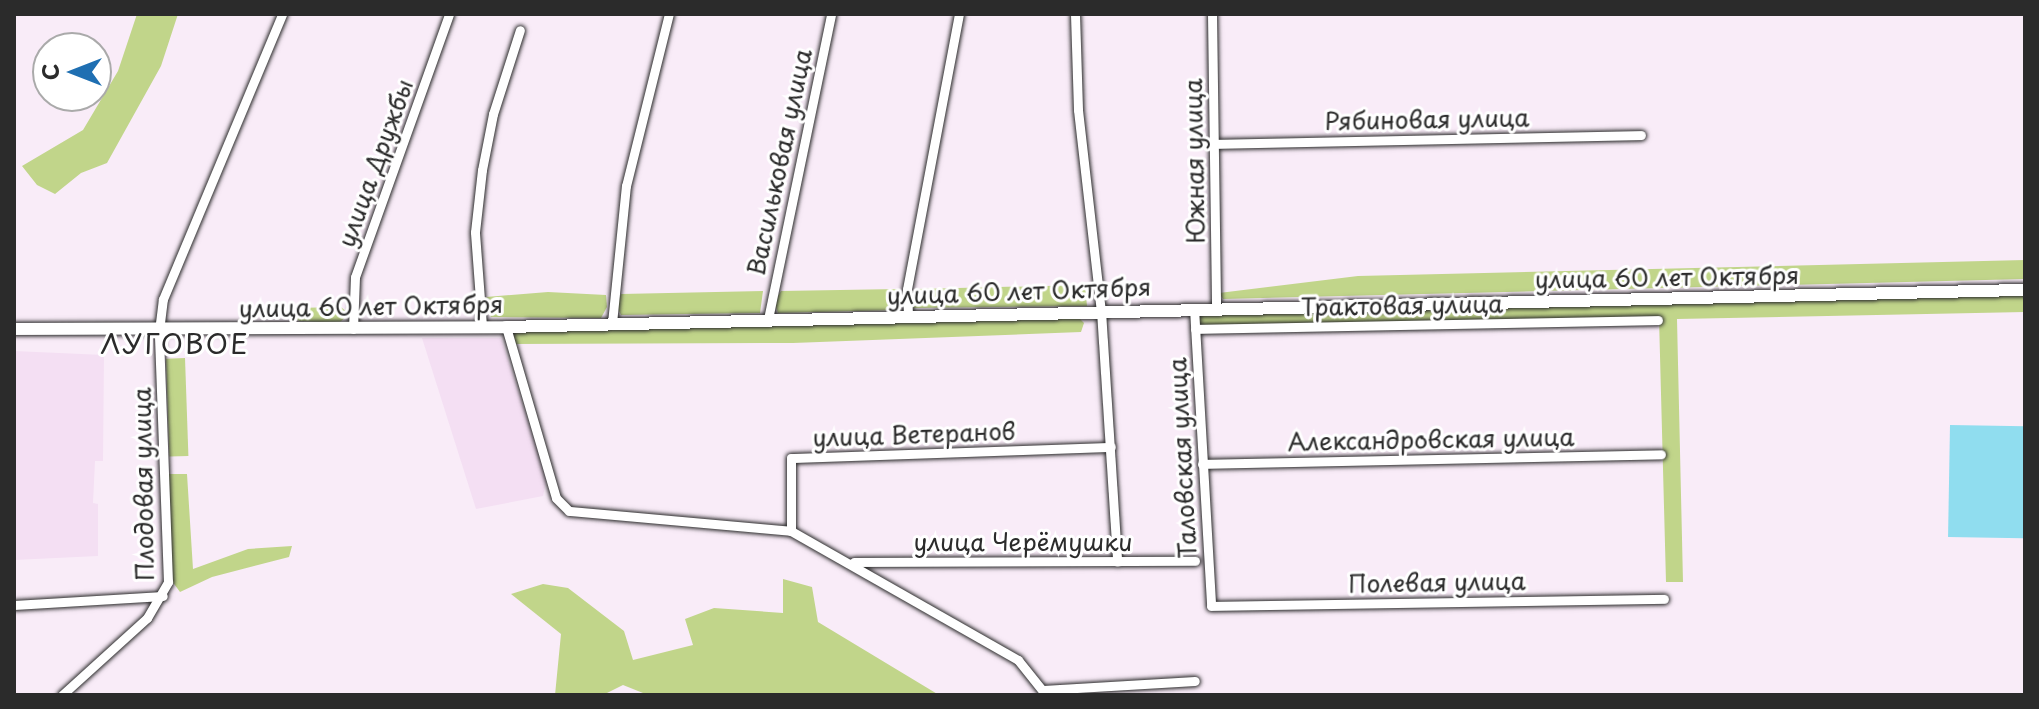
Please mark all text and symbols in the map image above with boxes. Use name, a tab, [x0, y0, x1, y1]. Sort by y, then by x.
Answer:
north arrow	[32, 32, 112, 112]
street label: Васильковая улица	[741, 46, 817, 278]
text: С	[33, 64, 66, 80]
street label: улица Дружбы	[331, 75, 419, 251]
street label: Южная улица	[1178, 78, 1210, 244]
street label: Рябиновая улица	[1324, 103, 1530, 135]
street label: улица 60 лет Октября	[1534, 260, 1800, 294]
street label: улица 60 лет Октября	[885, 272, 1153, 310]
street label: улица 60 лет Октября	[238, 289, 504, 323]
street label: Трактовая улица	[1300, 289, 1504, 321]
district label: ЛУГОВОЕ	[101, 326, 249, 360]
street label: Таловская улица	[1162, 356, 1202, 560]
street label: Плодовая улица	[127, 387, 159, 581]
street label: улица Ветеранов	[811, 416, 1017, 452]
street label: Александровская улица	[1287, 422, 1575, 456]
street label: улица Черёмушки	[913, 528, 1133, 556]
street label: Полевая улица	[1348, 566, 1526, 598]

